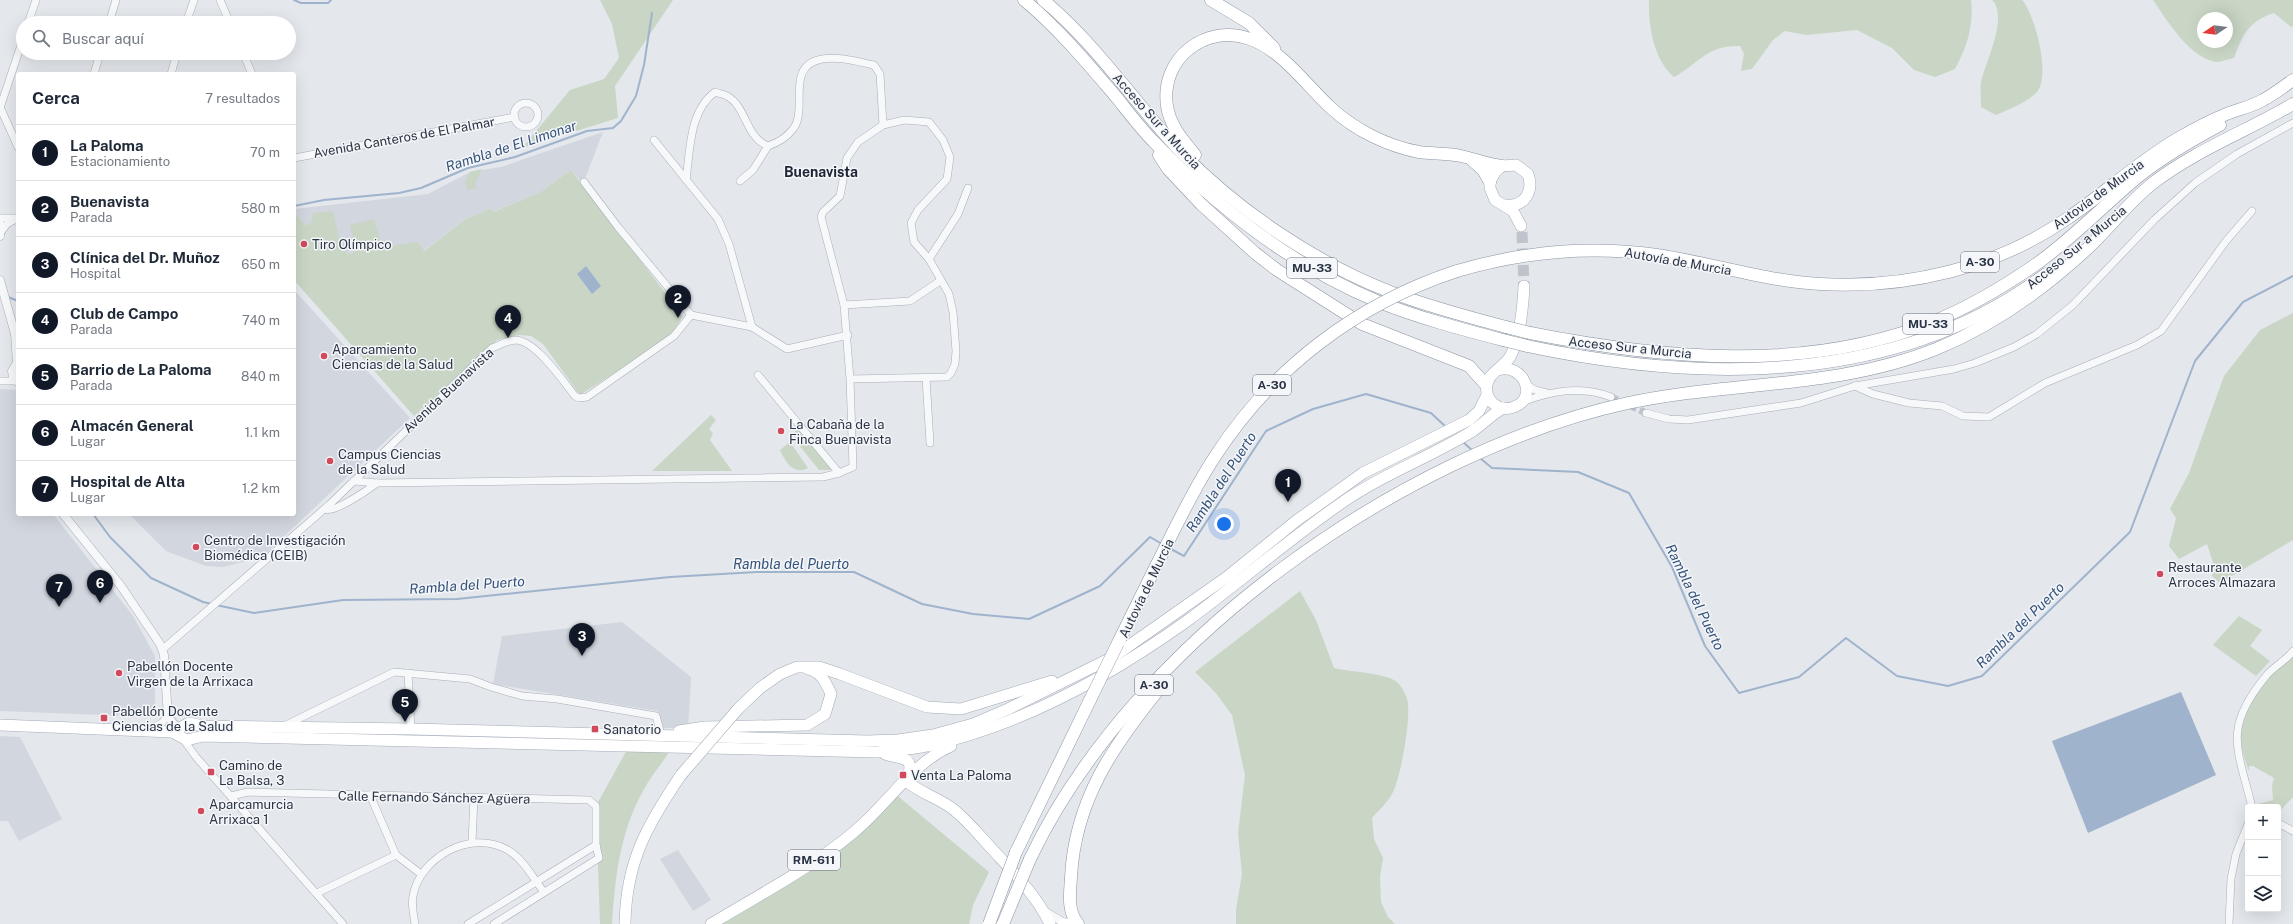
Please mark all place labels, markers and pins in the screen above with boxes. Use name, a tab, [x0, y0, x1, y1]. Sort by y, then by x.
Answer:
place label: Tiro Olímpico	[312, 237, 392, 252]
marker: Tiro Olímpico	[299, 239, 309, 249]
pin: 2	[665, 285, 691, 318]
pin: 4	[495, 305, 521, 338]
place label: Aparcamiento Ciencias de la Salud	[332, 342, 453, 372]
marker: Aparcamiento Ciencias de la Salud	[319, 351, 329, 361]
place label: La Cabaña de la Finca Buenavista	[789, 417, 891, 447]
marker: La Cabaña de la Finca Buenavista	[776, 426, 786, 436]
place label: Campus Ciencias de la Salud	[338, 447, 441, 477]
marker: Campus Ciencias de la Salud	[325, 456, 335, 466]
pin: 1	[1275, 469, 1301, 502]
place label: Centro de Investigación Biomédica (CEIB)	[204, 533, 346, 563]
marker: Centro de Investigación Biomédica (CEIB)	[191, 542, 201, 552]
place label: Restaurante Arroces Almazara	[2168, 560, 2276, 590]
marker: Restaurante Arroces Almazara	[2155, 569, 2165, 579]
pin: 6	[87, 570, 113, 603]
pin: 7	[46, 574, 72, 607]
pin: 3	[569, 623, 595, 656]
place label: Pabellón Docente Virgen de la Arrixaca	[127, 659, 253, 689]
marker: Pabellón Docente Virgen de la Arrixaca	[114, 668, 124, 678]
pin: 5	[392, 689, 418, 722]
place label: Pabellón Docente Ciencias de la Salud	[112, 704, 233, 734]
marker: Pabellón Docente Ciencias de la Salud	[99, 713, 109, 723]
place label: Sanatorio	[603, 722, 661, 737]
marker: Sanatorio	[590, 724, 600, 734]
place label: Camino de La Balsa, 3	[219, 758, 285, 788]
marker: Camino de La Balsa, 3	[206, 767, 216, 777]
place label: Venta La Paloma	[911, 768, 1011, 783]
marker: Venta La Paloma	[898, 770, 908, 780]
place label: Aparcamurcia Arrixaca 1	[209, 797, 293, 827]
marker: Aparcamurcia Arrixaca 1	[196, 806, 206, 816]

